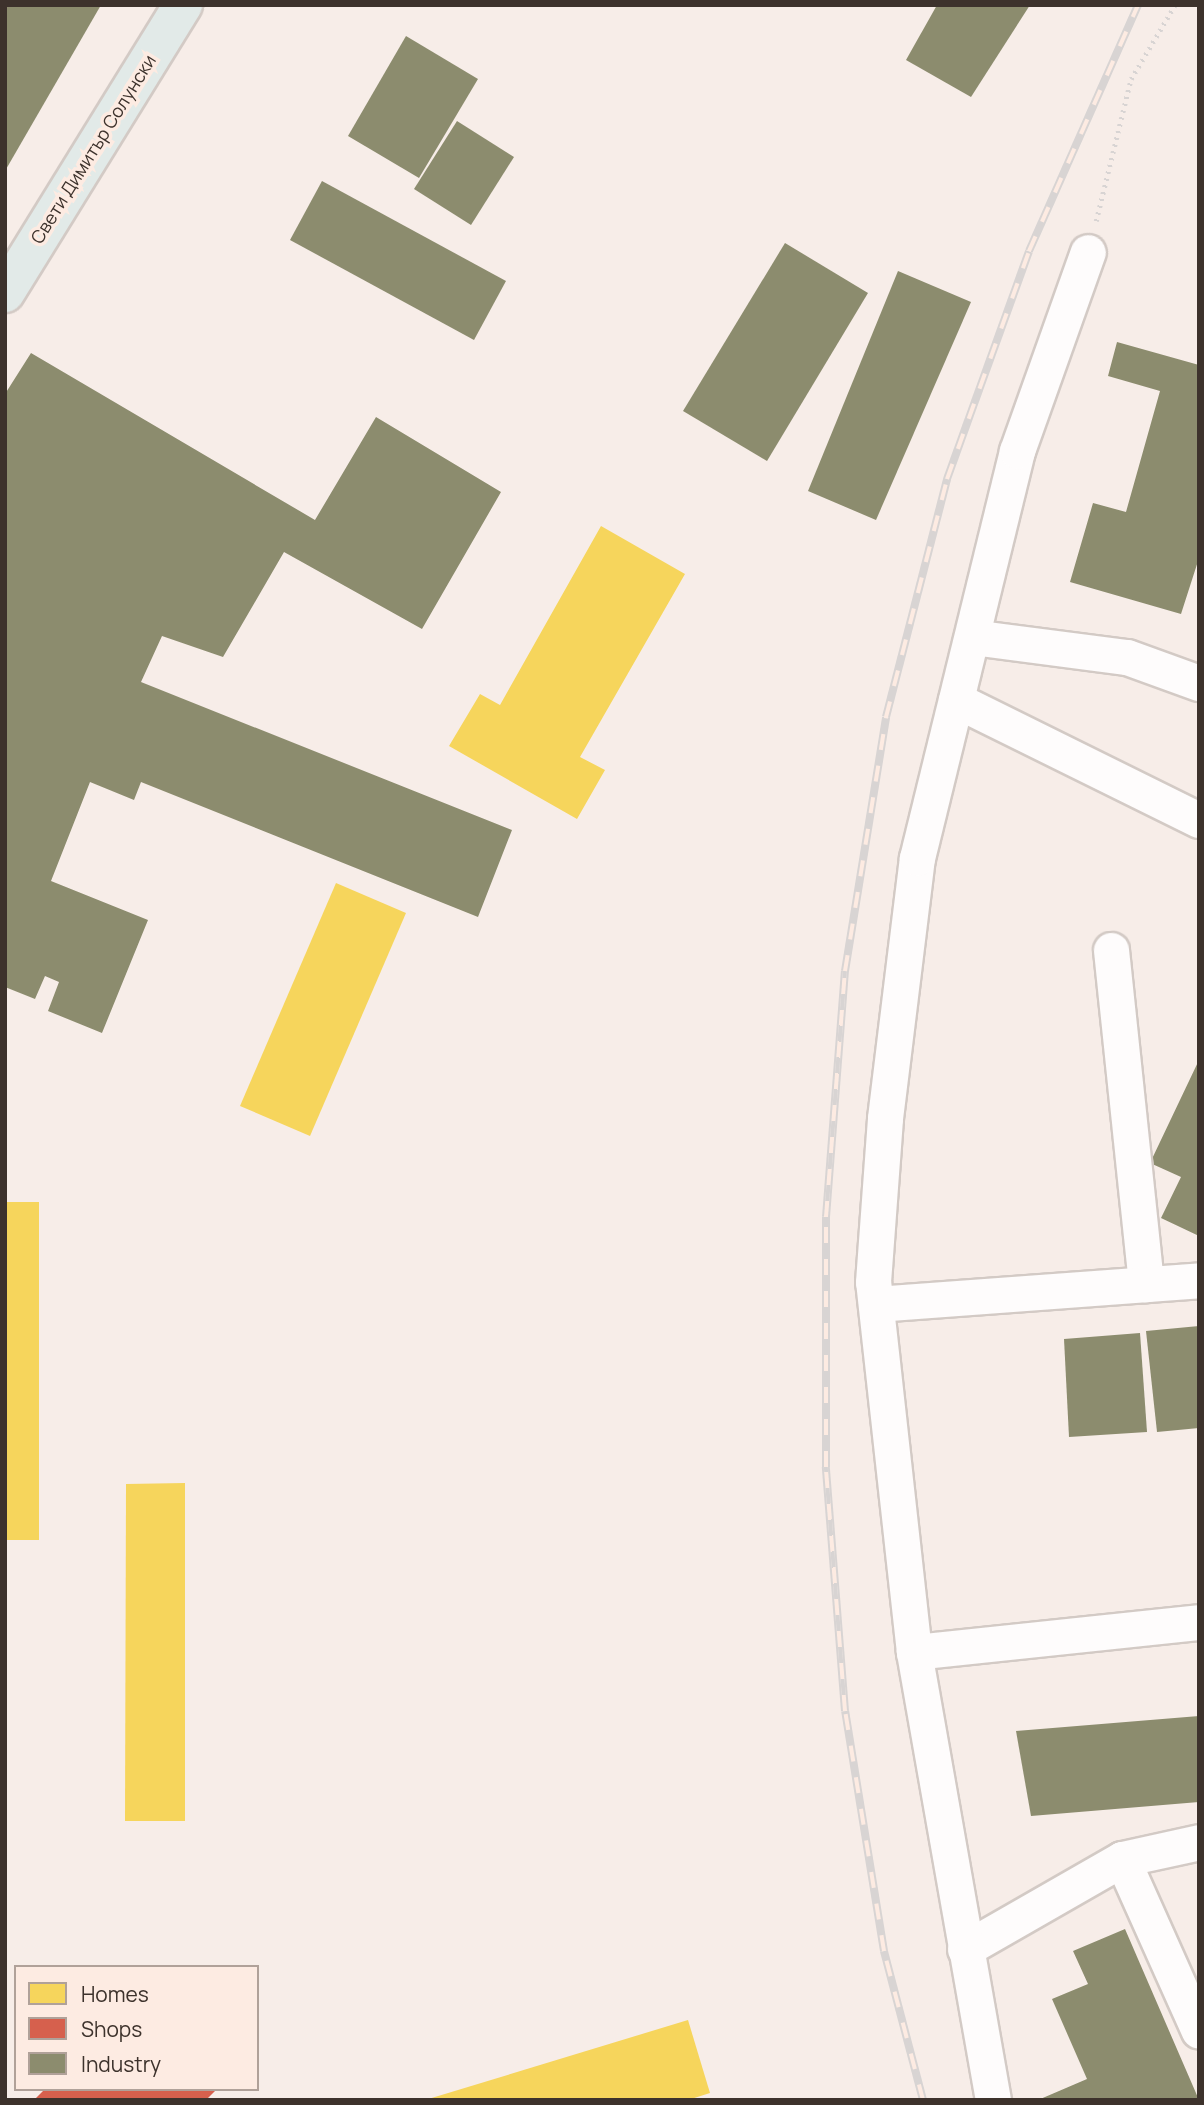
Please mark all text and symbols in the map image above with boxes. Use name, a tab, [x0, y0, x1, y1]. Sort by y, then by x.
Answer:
street label: Свети Димитър Солунски	[26, 51, 160, 247]
legend	[14, 1965, 259, 2091]
text: Homes	[81, 1980, 149, 2008]
text: Shops	[81, 2015, 142, 2043]
text: Industry	[81, 2050, 161, 2078]

